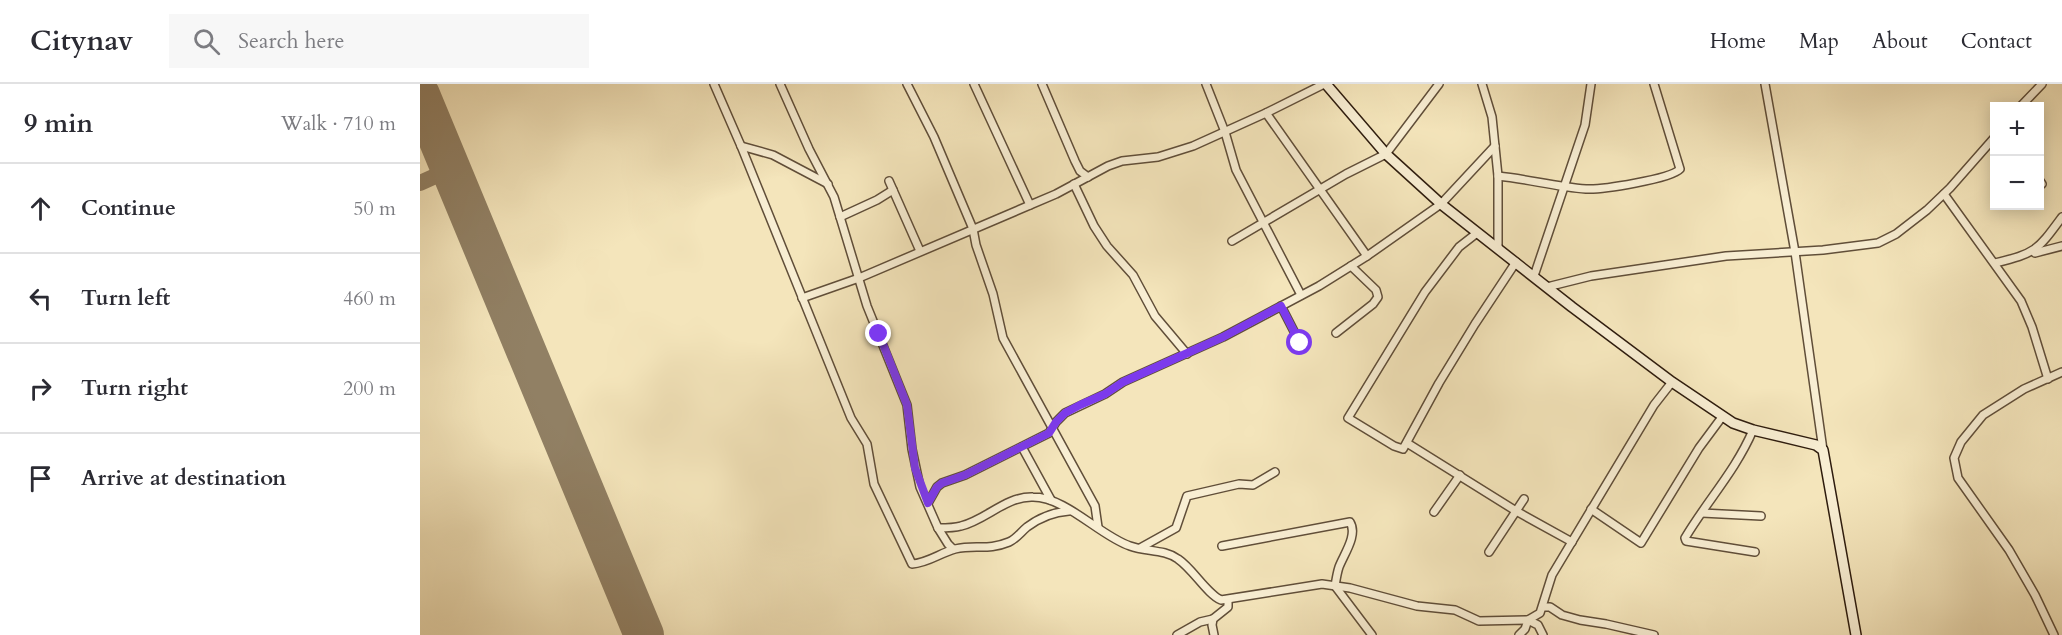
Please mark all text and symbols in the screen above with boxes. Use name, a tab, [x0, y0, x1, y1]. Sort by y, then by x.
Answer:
search box	[169, 14, 589, 68]
text: Citynav	[30, 22, 133, 60]
icon: search	[190, 25, 223, 58]
text: Search here	[238, 26, 345, 56]
text: Home	[1710, 27, 1766, 56]
text: Map	[1799, 27, 1839, 56]
text: About	[1872, 27, 1928, 56]
text: Contact	[1961, 27, 2032, 56]
map controls	[1990, 102, 2044, 210]
button: +	[1990, 102, 2044, 156]
text: 9 min	[24, 106, 93, 141]
text: Walk · 710 m	[281, 110, 396, 137]
button: −	[1990, 156, 2044, 210]
icon: ahead	[24, 192, 57, 225]
text: Continue	[81, 193, 176, 223]
text: 50 m	[353, 195, 396, 222]
icon: left	[24, 282, 57, 315]
text: Turn left	[81, 283, 170, 313]
text: 460 m	[343, 285, 396, 312]
route end	[865, 320, 891, 346]
route start	[1286, 329, 1312, 355]
icon: right	[24, 372, 57, 405]
text: Turn right	[81, 373, 188, 403]
text: 200 m	[343, 375, 396, 402]
icon: arrive	[24, 462, 57, 495]
text: Arrive at destination	[81, 463, 286, 493]

